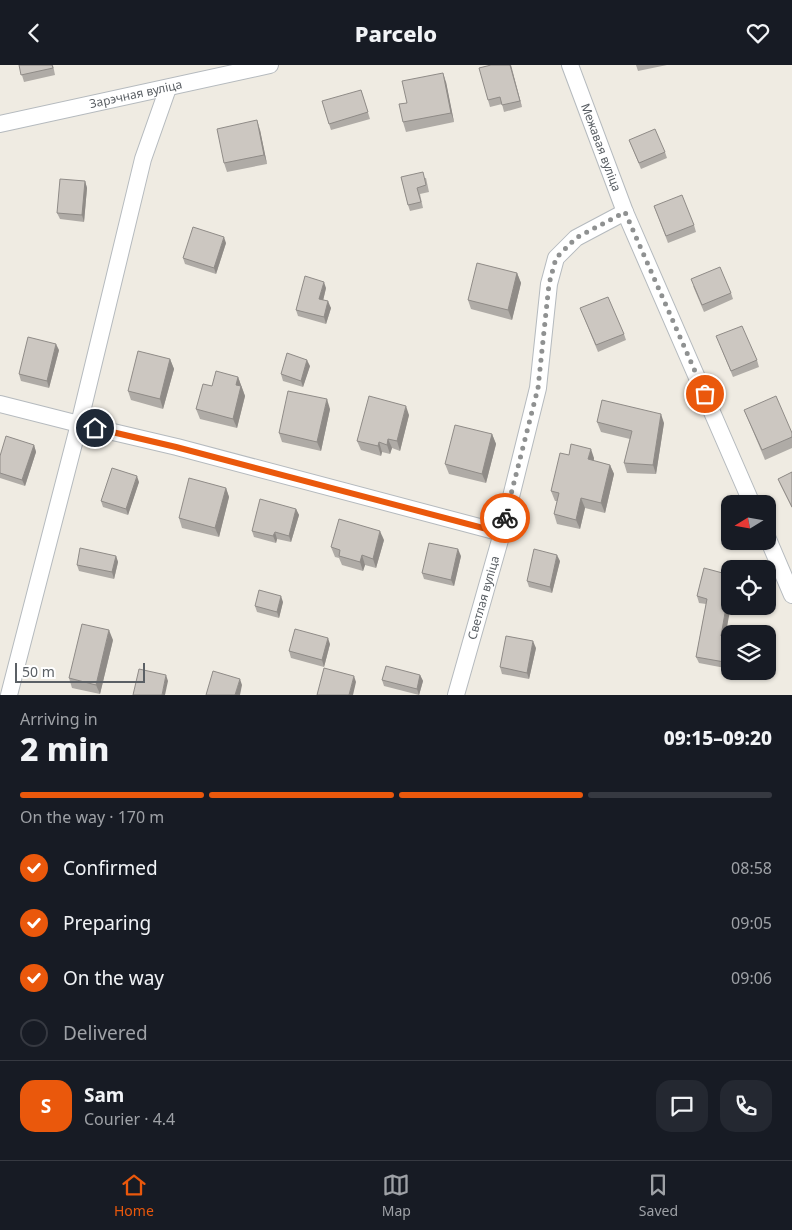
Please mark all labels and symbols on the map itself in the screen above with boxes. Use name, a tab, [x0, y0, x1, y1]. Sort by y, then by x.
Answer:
street label: Зарэчная вуліца	[88, 75, 184, 112]
street label: Межавая вуліца	[577, 101, 626, 194]
pin	[684, 373, 726, 415]
pin	[74, 407, 116, 449]
courier	[480, 493, 530, 543]
north arrow	[721, 495, 776, 550]
street label: Светлая вуліца	[463, 554, 503, 642]
scale bar	[15, 660, 145, 683]

